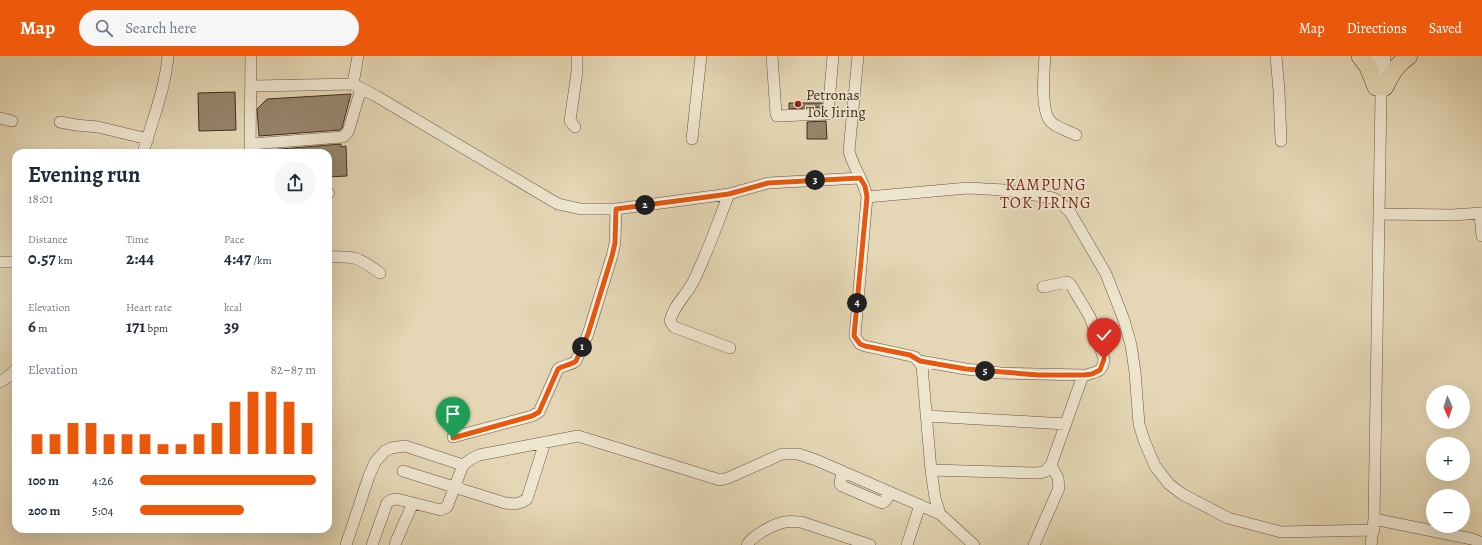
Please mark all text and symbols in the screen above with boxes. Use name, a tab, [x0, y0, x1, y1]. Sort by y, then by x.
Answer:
search box	[79, 10, 359, 46]
text: Map	[20, 15, 55, 41]
icon: search	[93, 17, 115, 39]
text: Search here	[125, 18, 197, 38]
text: Map	[1299, 19, 1325, 38]
text: Directions	[1347, 19, 1407, 38]
text: Saved	[1429, 19, 1462, 38]
place label: Petronas Tok Jiring	[806, 85, 866, 122]
marker: Petronas Tok Jiring	[793, 99, 803, 109]
text: Evening run	[28, 160, 140, 190]
button: share	[274, 162, 316, 204]
pin: 3	[805, 170, 825, 190]
text: 3	[813, 172, 817, 187]
district label: KAMPUNG TOK JIRING	[1000, 174, 1092, 214]
text: 18:01	[28, 190, 53, 207]
pin: 2	[635, 195, 655, 215]
text: 2	[642, 197, 648, 212]
text: Distance	[28, 232, 67, 247]
text: Time	[126, 232, 149, 247]
text: Pace	[224, 232, 244, 247]
text: 0.57	[28, 247, 56, 270]
text: 2:44	[126, 247, 154, 270]
text: 4:47	[224, 247, 251, 270]
text: km	[56, 253, 73, 268]
text: /km	[251, 253, 272, 268]
pin: 4	[847, 293, 867, 313]
text: 4	[854, 295, 860, 310]
text: Elevation	[28, 300, 70, 315]
text: Heart rate	[126, 300, 172, 315]
text: kcal	[224, 300, 242, 315]
text: 6	[28, 315, 36, 338]
text: 171	[126, 315, 145, 338]
text: 39	[224, 315, 239, 338]
pin	[1087, 318, 1121, 359]
text: m	[36, 321, 47, 336]
text: bpm	[145, 321, 168, 336]
icon: check	[1093, 324, 1115, 346]
pin: 1	[572, 337, 592, 357]
text: 1	[580, 339, 584, 354]
text: Elevation	[28, 361, 78, 378]
text: 82–87 m	[270, 361, 316, 378]
pin: 5	[975, 361, 995, 381]
text: 5	[983, 363, 987, 378]
north arrow	[1426, 385, 1470, 429]
map controls	[1426, 385, 1470, 533]
pin	[436, 397, 470, 438]
icon: arrive	[442, 403, 464, 425]
button: +	[1426, 437, 1470, 481]
text: 100 m	[28, 472, 59, 489]
text: 4:26	[92, 472, 113, 489]
button: −	[1426, 489, 1470, 533]
text: 200 m	[28, 502, 61, 519]
text: 5:04	[92, 502, 114, 519]

